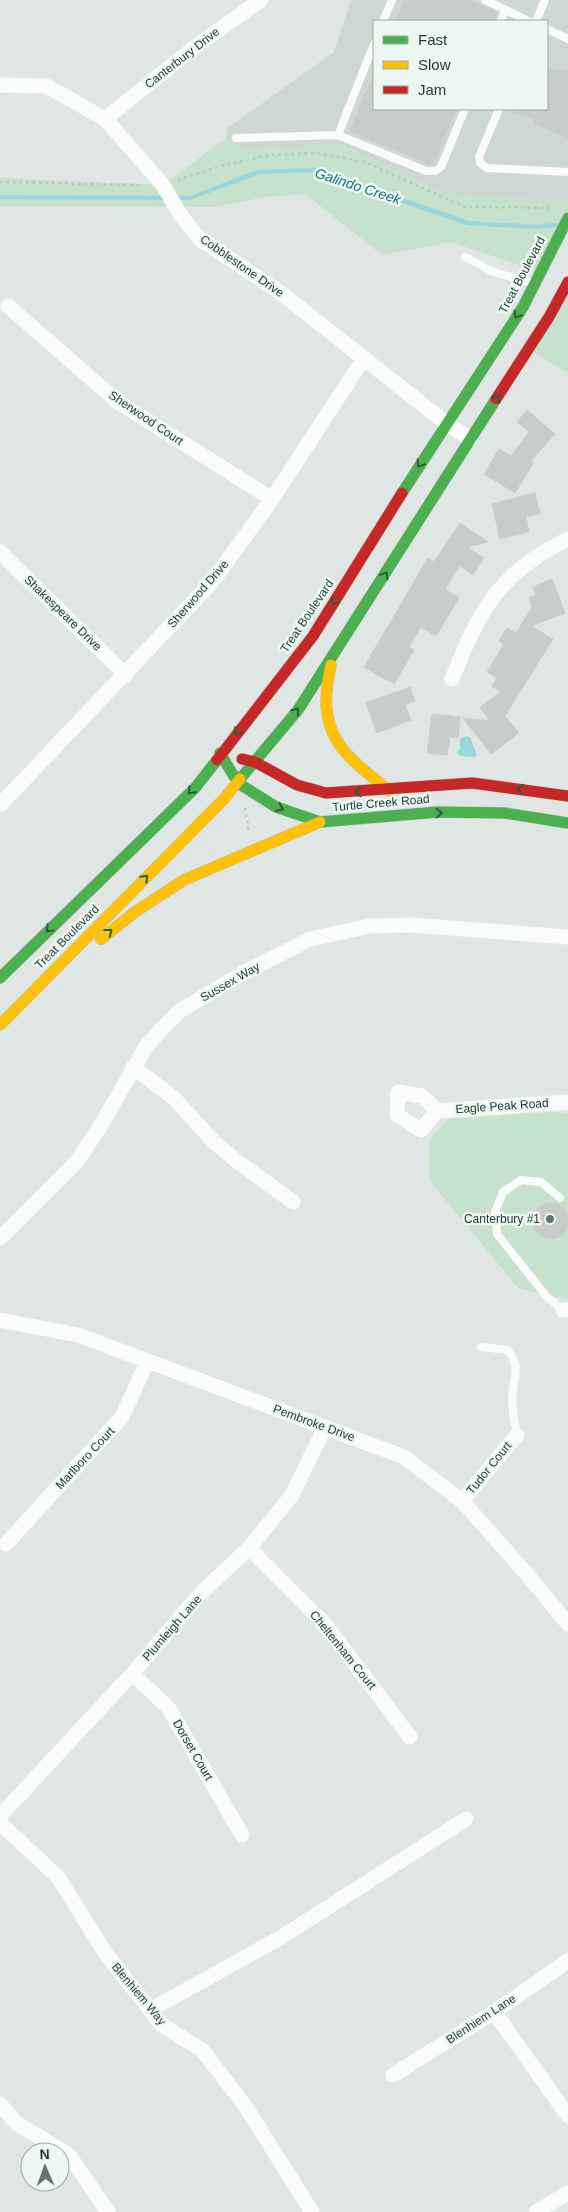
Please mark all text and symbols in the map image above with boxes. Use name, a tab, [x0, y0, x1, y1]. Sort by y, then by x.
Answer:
legend	[373, 20, 548, 110]
street label: Canterbury Drive	[142, 24, 222, 91]
text: Fast	[418, 31, 448, 48]
text: Slow	[418, 56, 451, 73]
text: Jam	[418, 81, 446, 98]
water label: Galindo Creek	[313, 165, 404, 208]
street label: Cobblestone Drive	[198, 232, 287, 300]
street label: Treat Boulevard	[496, 234, 548, 316]
one-way arrow	[514, 310, 524, 319]
street label: Sherwood Court	[106, 388, 186, 448]
one-way arrow	[490, 394, 500, 403]
one-way arrow	[417, 459, 427, 468]
street label: Sherwood Drive	[165, 557, 231, 631]
one-way arrow	[378, 571, 388, 580]
street label: Shakespeare Drive	[21, 573, 105, 654]
street label: Treat Boulevard	[277, 577, 337, 655]
one-way arrow	[331, 597, 341, 606]
one-way arrow	[291, 708, 299, 717]
one-way arrow	[234, 726, 242, 735]
one-way arrow	[515, 784, 523, 795]
one-way arrow	[188, 786, 197, 795]
one-way arrow	[354, 787, 362, 797]
street label: Turtle Creek Road	[332, 792, 430, 814]
one-way arrow	[275, 801, 284, 812]
one-way arrow	[436, 807, 444, 818]
one-way arrow	[139, 875, 148, 884]
street label: Treat Boulevard	[32, 902, 102, 972]
one-way arrow	[46, 923, 55, 932]
one-way arrow	[103, 930, 112, 938]
street label: Sussex Way	[198, 959, 262, 1005]
street label: Eagle Peak Road	[455, 1096, 549, 1116]
place label: Canterbury #1	[464, 1212, 540, 1226]
marker: Canterbury #1	[544, 1213, 556, 1225]
street label: Pembroke Drive	[271, 1402, 357, 1444]
street label: Marlboro Court	[53, 1423, 118, 1492]
street label: Tudor Court	[464, 1438, 515, 1497]
street label: Plumleigh Lane	[140, 1592, 205, 1664]
street label: Cheltenham Court	[307, 1608, 379, 1693]
street label: Dorset Court	[170, 1717, 216, 1784]
street label: Blenhiem Way	[109, 1960, 169, 2028]
street label: Blenhiem Lane	[444, 1991, 519, 2047]
north arrow	[20, 2142, 70, 2192]
text: N	[39, 2146, 50, 2162]

